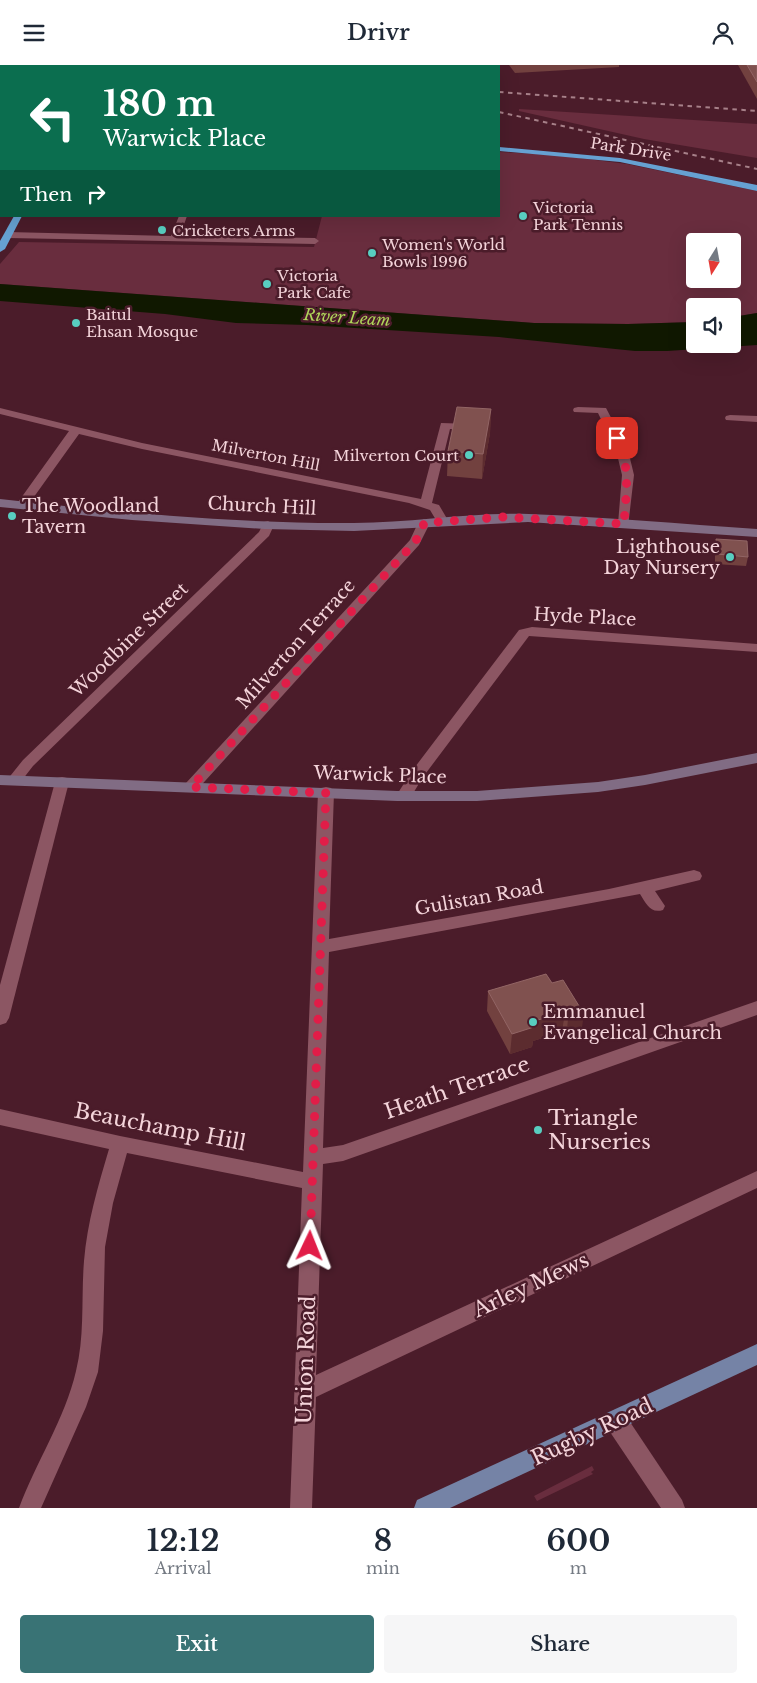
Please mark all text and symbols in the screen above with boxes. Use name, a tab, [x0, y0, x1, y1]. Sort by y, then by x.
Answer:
icon: menu	[20, 19, 48, 47]
text: Drivr	[347, 19, 410, 46]
icon: person	[709, 19, 737, 47]
text: 180 m	[103, 82, 215, 125]
icon: left	[20, 85, 85, 150]
text: Warwick Place	[103, 125, 266, 152]
street label: Park Drive	[589, 133, 673, 165]
icon: right	[82, 180, 110, 208]
text: Then	[20, 183, 72, 206]
place label: Victoria Park Tennis	[532, 198, 623, 234]
marker: Victoria Park Tennis	[517, 210, 529, 222]
place label: Cricketers Arms	[172, 221, 295, 240]
marker: Cricketers Arms	[156, 224, 168, 236]
north arrow	[686, 233, 741, 287]
map controls	[686, 233, 741, 353]
place label: Women's World Bowls 1996	[381, 235, 505, 271]
marker: Women's World Bowls 1996	[366, 247, 378, 259]
place label: Victoria Park Cafe	[276, 266, 351, 302]
marker: Victoria Park Cafe	[261, 278, 273, 290]
button: sound	[686, 298, 741, 353]
water label: River Leam	[302, 304, 391, 330]
place label: Baitul Ehsan Mosque	[86, 305, 198, 341]
marker: Baitul Ehsan Mosque	[70, 317, 82, 329]
pin	[596, 417, 638, 459]
icon: arrive	[603, 424, 631, 452]
street label: Milverton Hill	[210, 435, 322, 475]
place label: Milverton Court	[333, 446, 459, 465]
marker: Milverton Court	[463, 449, 475, 461]
street label: Church Hill	[207, 492, 317, 520]
place label: The Woodland Tavern	[22, 495, 159, 538]
marker: The Woodland Tavern	[6, 510, 18, 522]
place label: Lighthouse Day Nursery	[603, 536, 720, 579]
marker: Lighthouse Day Nursery	[724, 551, 736, 563]
street label: Milverton Terrace	[232, 575, 360, 713]
street label: Woodbine Street	[65, 578, 193, 703]
street label: Hyde Place	[533, 603, 637, 631]
street label: Warwick Place	[312, 762, 447, 788]
street label: Gulistan Road	[413, 876, 545, 920]
place label: Emmanuel Evangelical Church	[543, 1001, 722, 1044]
marker: Emmanuel Evangelical Church	[527, 1016, 539, 1028]
street label: Heath Terrace	[381, 1051, 533, 1125]
street label: Beauchamp Hill	[72, 1098, 248, 1156]
place label: Triangle Nurseries	[548, 1105, 651, 1155]
marker: Triangle Nurseries	[532, 1124, 544, 1136]
position arrow	[283, 1219, 335, 1271]
street label: Arley Mews	[468, 1247, 593, 1324]
street label: Union Road	[291, 1295, 321, 1425]
street label: Rugby Road	[527, 1392, 657, 1472]
text: 12:12	[146, 1522, 220, 1559]
text: 8	[374, 1522, 392, 1559]
text: 600	[546, 1522, 611, 1559]
text: Arrival	[155, 1558, 211, 1578]
text: min	[366, 1558, 400, 1578]
text: m	[570, 1558, 587, 1578]
button: Exit	[20, 1615, 374, 1673]
button: Share	[384, 1615, 737, 1673]

